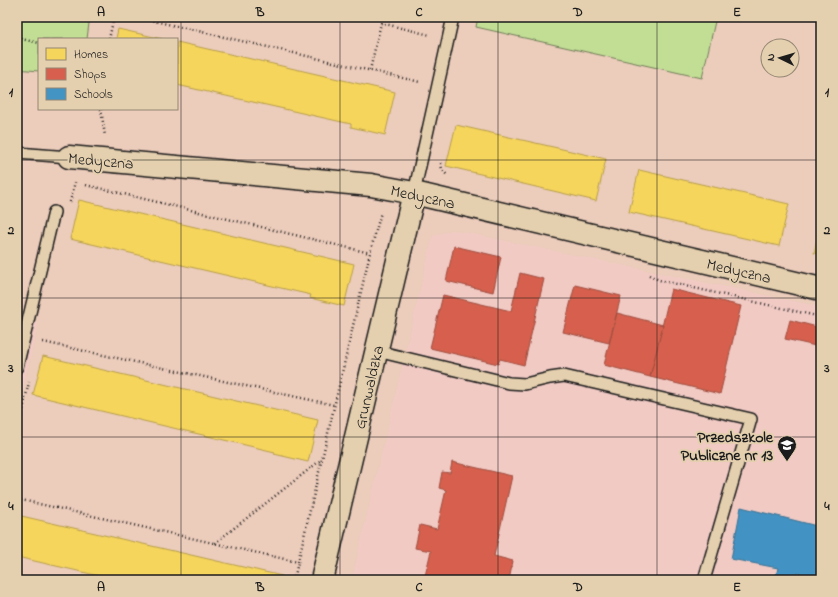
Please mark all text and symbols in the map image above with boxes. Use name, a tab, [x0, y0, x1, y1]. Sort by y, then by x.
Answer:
text: A	[97, 3, 105, 22]
text: B	[255, 3, 265, 22]
text: C	[415, 3, 423, 22]
text: D	[572, 3, 583, 22]
text: E	[733, 3, 741, 22]
legend	[38, 38, 178, 110]
north arrow	[760, 38, 800, 78]
text: Homes	[74, 46, 108, 64]
text: N	[763, 53, 779, 62]
text: Shops	[74, 66, 106, 84]
text: 1	[9, 83, 14, 102]
text: 1	[825, 83, 830, 102]
text: Schools	[74, 86, 113, 104]
street label: Medyczna	[67, 147, 135, 177]
street label: Medyczna	[388, 179, 457, 217]
text: 2	[7, 221, 15, 240]
text: 2	[823, 221, 831, 240]
street label: Medyczna	[704, 253, 773, 291]
street label: Grunwaldzka	[349, 343, 391, 432]
text: 3	[7, 359, 14, 378]
text: 3	[823, 359, 830, 378]
place label: Przedszkole Publiczne nr 13	[681, 426, 774, 468]
school or university icon: Przedszkole Publiczne nr 13	[776, 434, 798, 462]
text: 4	[7, 497, 14, 516]
text: 4	[823, 497, 830, 516]
text: A	[97, 578, 105, 597]
text: B	[255, 578, 265, 597]
text: C	[415, 578, 423, 597]
text: D	[572, 578, 583, 597]
text: E	[733, 578, 741, 597]

